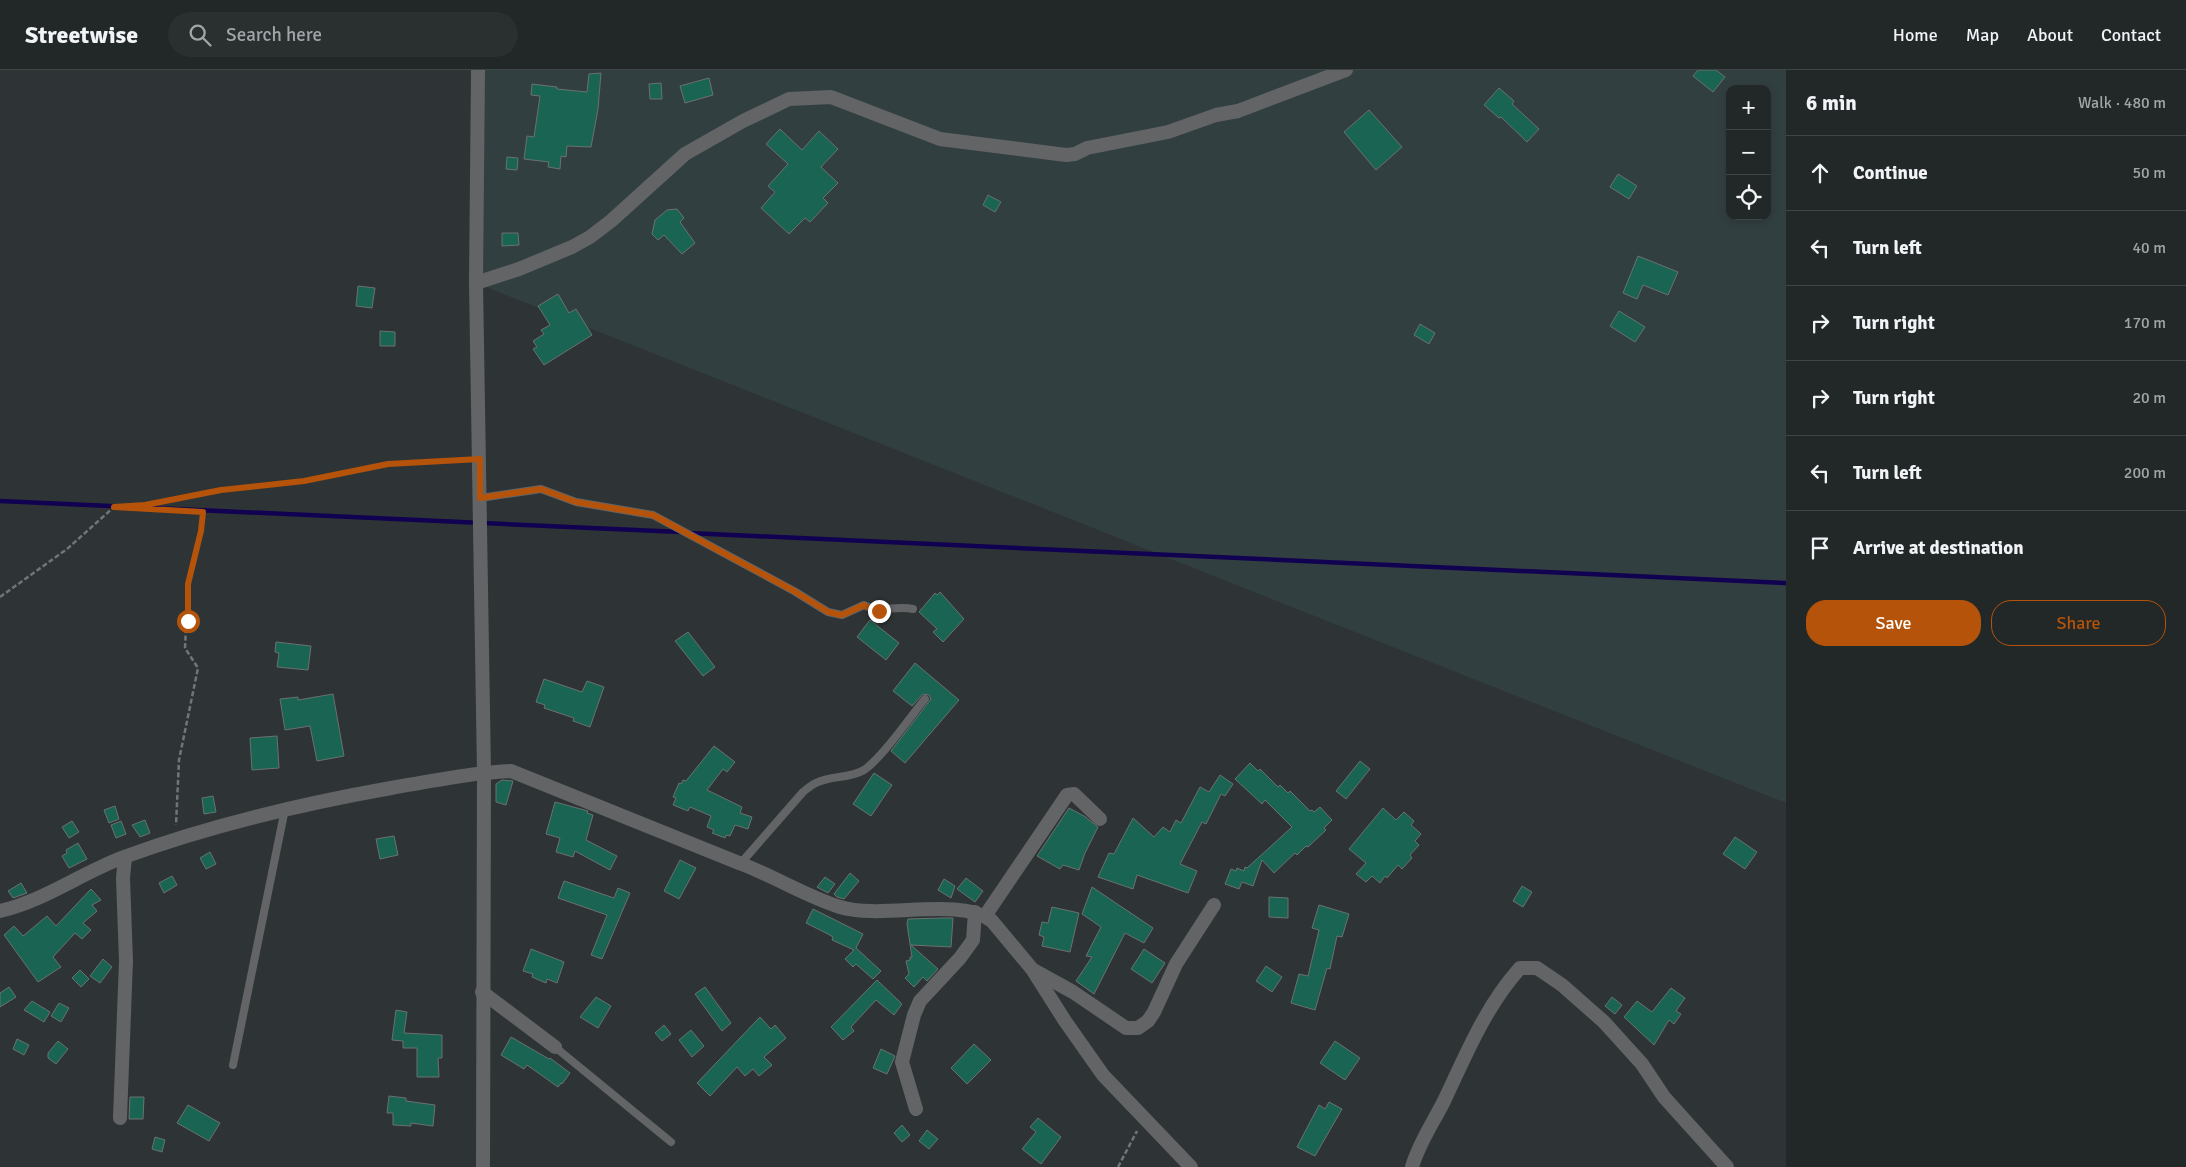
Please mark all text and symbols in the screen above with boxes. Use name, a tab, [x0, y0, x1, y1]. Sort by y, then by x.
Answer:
search box	[168, 12, 518, 57]
text: Streetwise	[25, 20, 138, 50]
icon: search	[186, 21, 214, 49]
text: Search here	[226, 23, 322, 47]
text: Home	[1893, 24, 1938, 46]
text: Map	[1966, 24, 1999, 46]
text: About	[2027, 24, 2073, 46]
text: Contact	[2101, 24, 2161, 46]
map controls	[1726, 85, 1771, 220]
button: +	[1726, 85, 1771, 130]
text: 6 min	[1806, 90, 1857, 116]
text: Walk · 480 m	[2078, 93, 2166, 113]
button: −	[1726, 130, 1771, 175]
icon: ahead	[1806, 159, 1834, 187]
text: Continue	[1853, 161, 1928, 185]
text: 50 m	[2132, 163, 2166, 183]
button: locate	[1726, 175, 1771, 220]
icon: left	[1806, 234, 1834, 262]
text: Turn left	[1853, 236, 1922, 260]
text: 40 m	[2132, 238, 2166, 258]
icon: right	[1806, 309, 1834, 337]
text: Turn right	[1853, 311, 1935, 335]
text: 170 m	[2124, 313, 2166, 333]
icon: right	[1806, 384, 1834, 412]
text: Turn right	[1853, 386, 1935, 410]
text: 20 m	[2132, 388, 2166, 408]
icon: left	[1806, 459, 1834, 487]
text: Turn left	[1853, 461, 1922, 485]
text: 200 m	[2124, 463, 2166, 483]
icon: arrive	[1806, 534, 1834, 562]
text: Arrive at destination	[1853, 536, 2024, 560]
route end	[868, 600, 891, 623]
button: Save	[1806, 600, 1981, 646]
button: Share	[1991, 600, 2166, 646]
route start	[177, 610, 200, 633]

